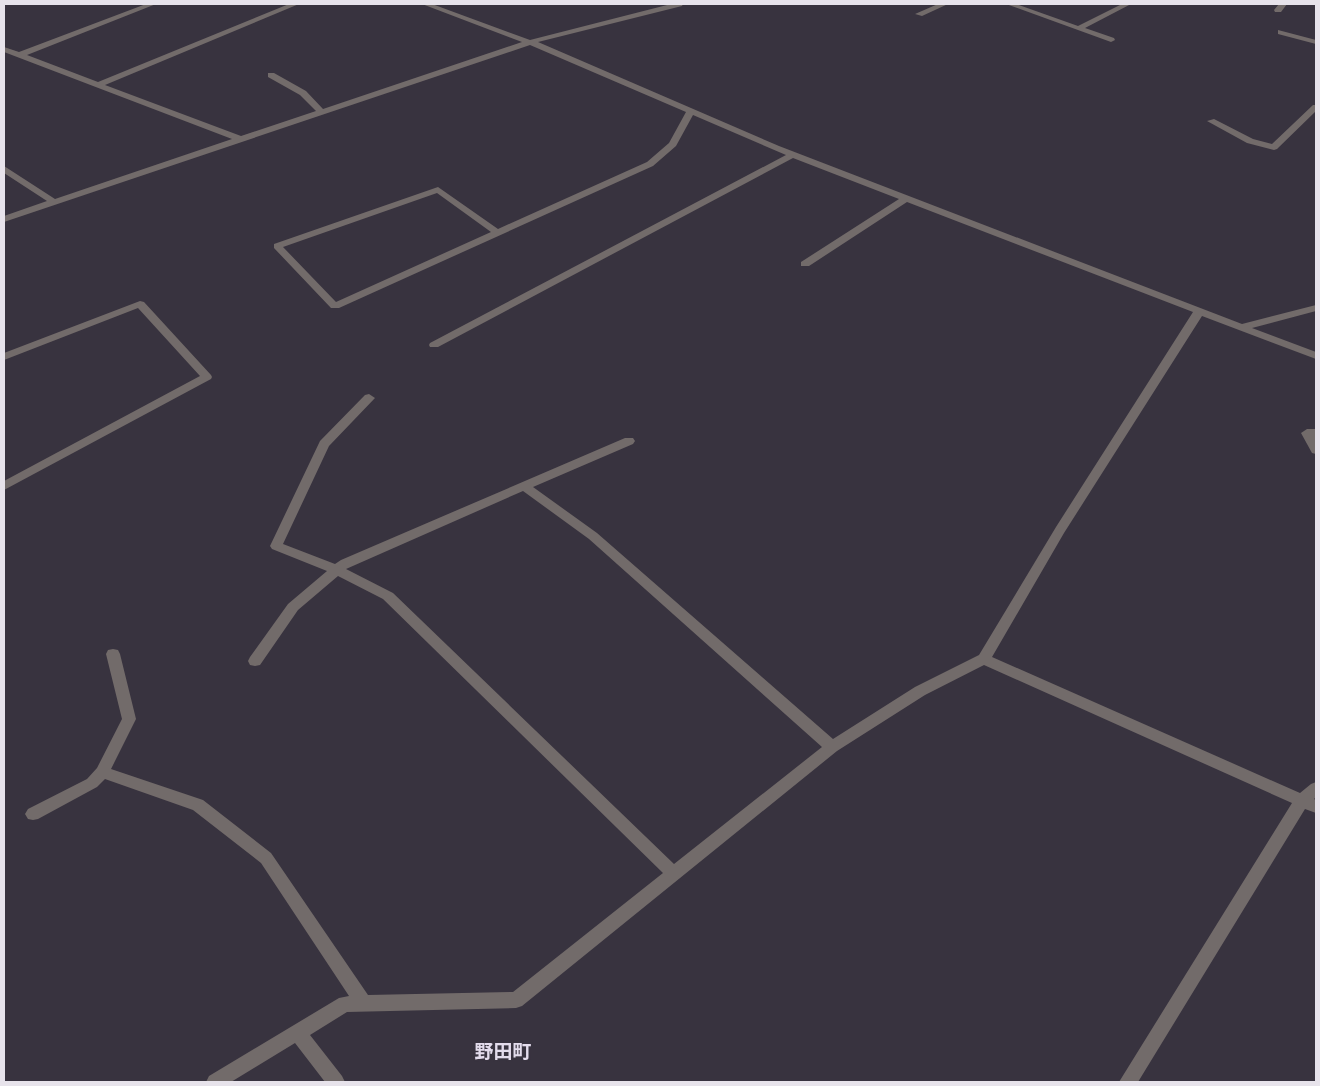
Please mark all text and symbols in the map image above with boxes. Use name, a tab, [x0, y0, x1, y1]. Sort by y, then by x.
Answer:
district label: 野田町	[474, 1040, 532, 1063]

